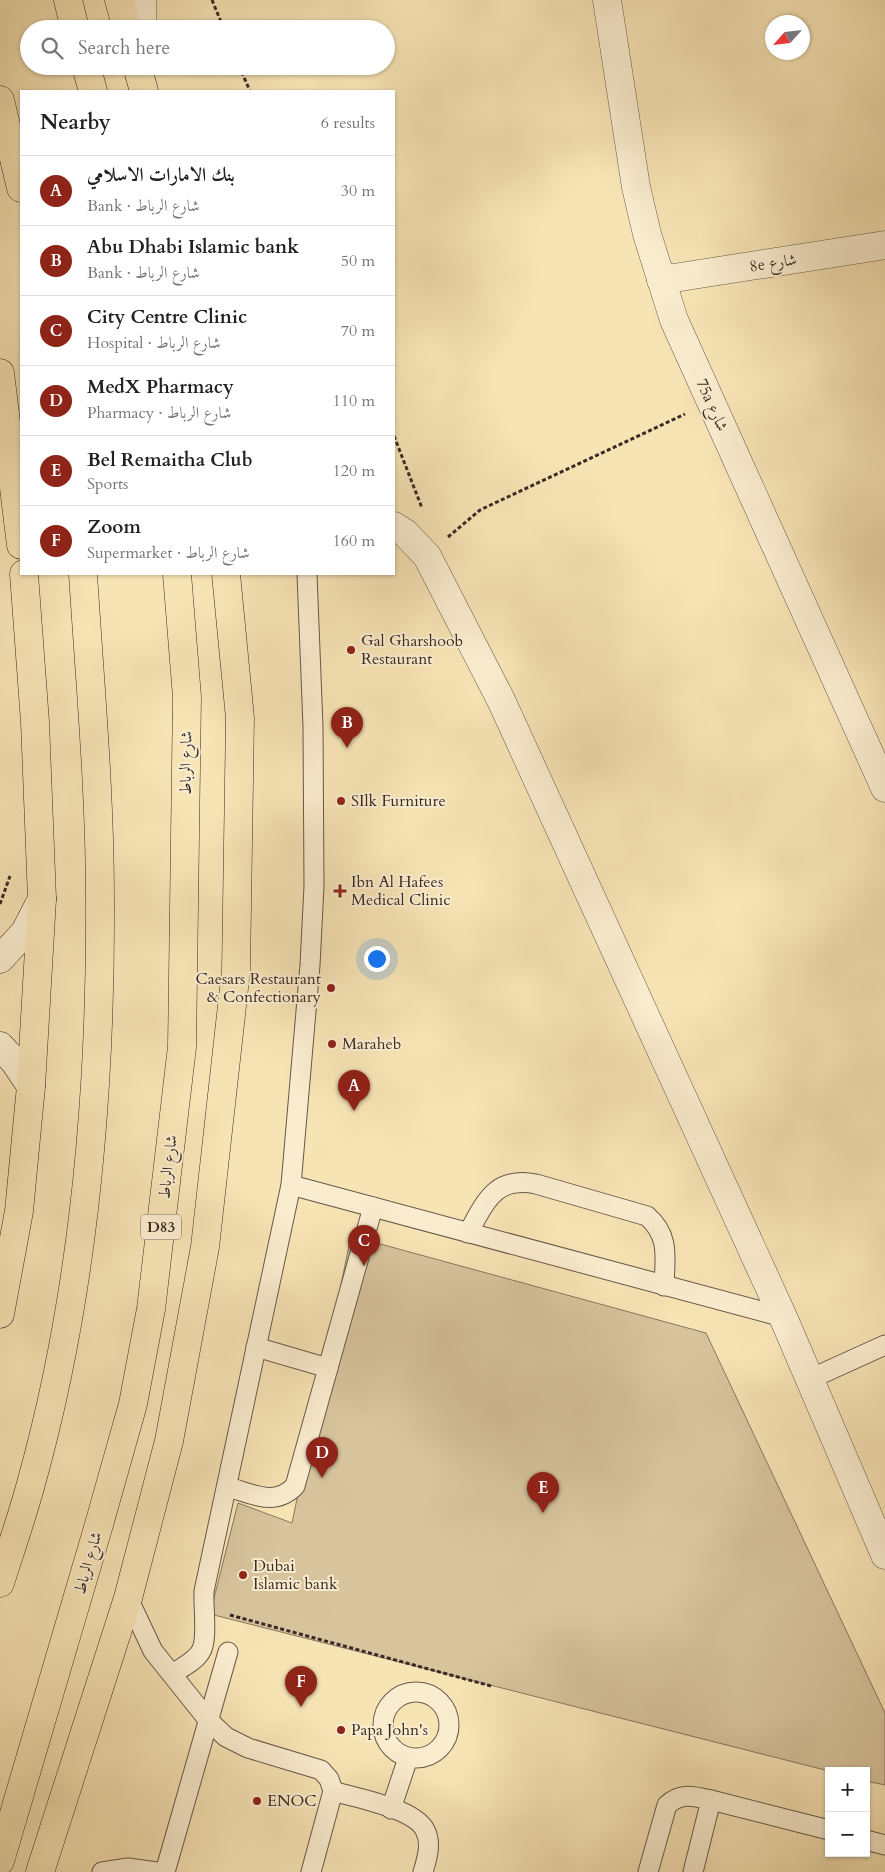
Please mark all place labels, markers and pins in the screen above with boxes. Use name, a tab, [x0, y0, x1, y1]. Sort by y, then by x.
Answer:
place label: Gal Gharshoob Restaurant	[361, 630, 463, 670]
marker: Gal Gharshoob Restaurant	[345, 644, 357, 656]
pin: B	[331, 707, 363, 748]
place label: SIlk Furniture	[351, 790, 446, 812]
marker: SIlk Furniture	[335, 795, 347, 807]
place label: Ibn Al Hafees Medical Clinic	[351, 871, 451, 911]
marker: Ibn Al Hafees Medical Clinic	[333, 884, 347, 898]
place label: Caesars Restaurant & Confectionary	[195, 968, 322, 1008]
marker: Caesars Restaurant & Confectionary	[325, 982, 337, 994]
place label: Maraheb	[342, 1033, 401, 1055]
marker: Maraheb	[326, 1038, 338, 1050]
pin: A	[338, 1070, 370, 1111]
pin: C	[348, 1225, 380, 1266]
pin: D	[306, 1437, 338, 1478]
pin: E	[527, 1472, 559, 1513]
place label: Dubai Islamic bank	[253, 1555, 338, 1595]
marker: Dubai Islamic bank	[237, 1569, 249, 1581]
pin: F	[285, 1666, 317, 1707]
place label: Papa John's	[351, 1719, 428, 1741]
marker: Papa John's	[335, 1724, 347, 1736]
place label: ENOC	[267, 1790, 317, 1812]
marker: ENOC	[251, 1795, 263, 1807]

